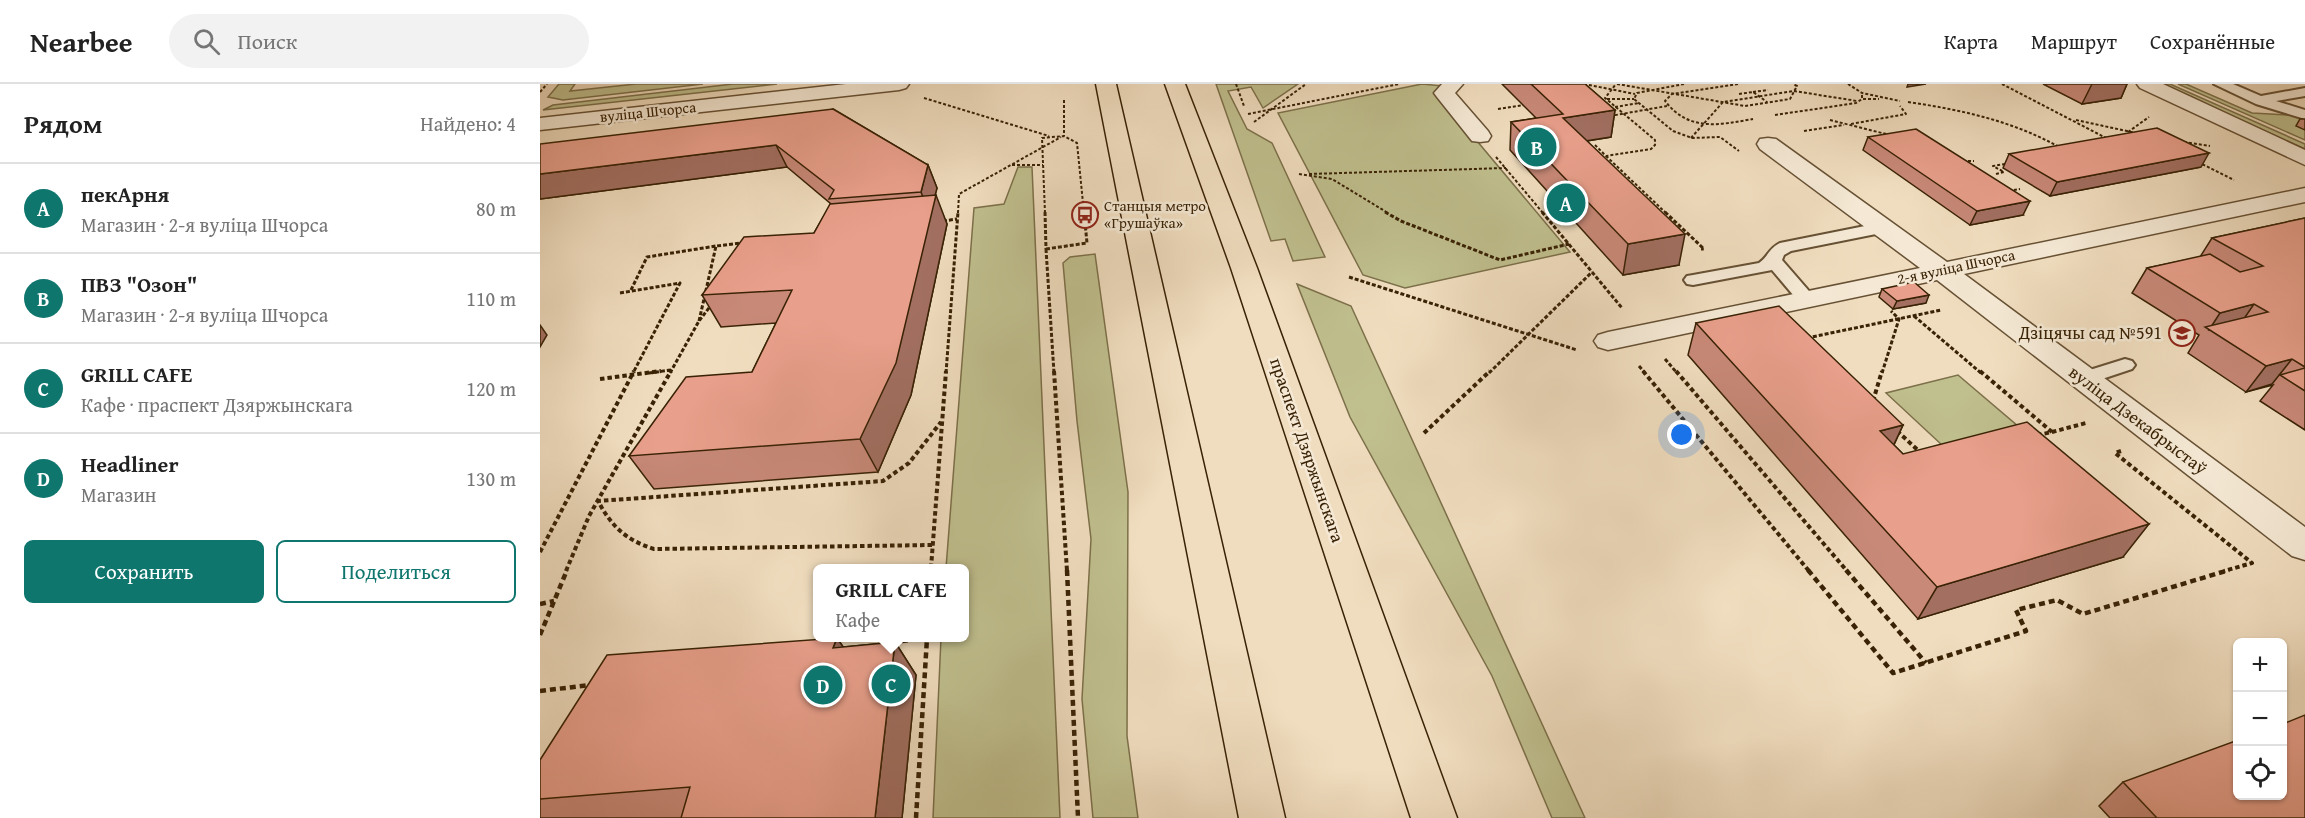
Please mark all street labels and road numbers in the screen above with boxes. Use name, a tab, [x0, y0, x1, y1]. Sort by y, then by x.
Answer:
street label: вуліца Шчорса	[599, 96, 698, 127]
street label: 2-я вуліца Шчорса	[1895, 244, 2018, 289]
street label: праспект Дзяржынскага	[1263, 354, 1352, 546]
street label: вуліца Дзекабрыстаў	[2063, 358, 2213, 481]

